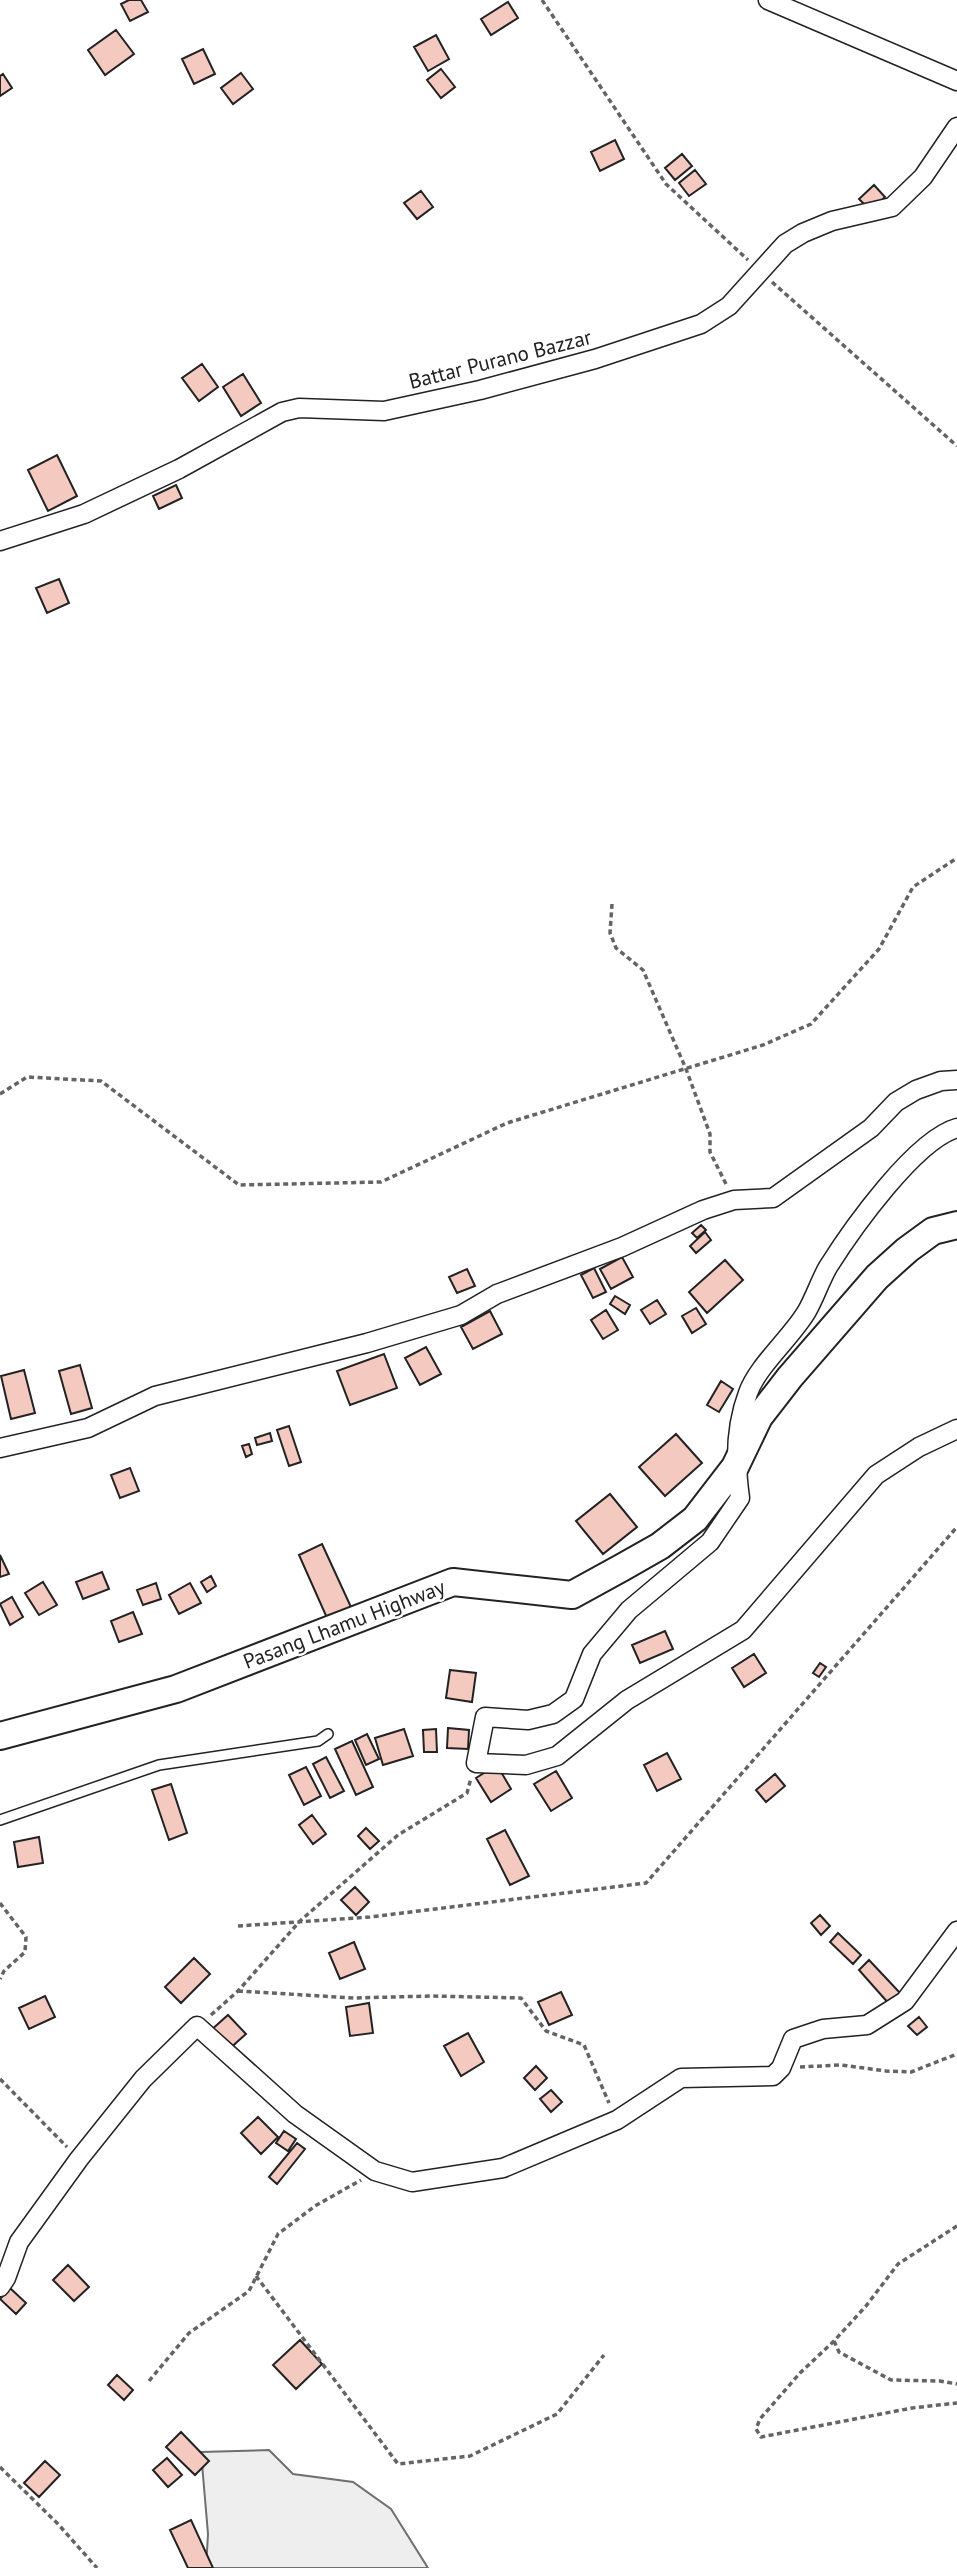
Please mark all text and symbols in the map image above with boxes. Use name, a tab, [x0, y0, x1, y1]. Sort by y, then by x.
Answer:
street label: Battar Purano Bazzar	[406, 323, 594, 395]
street label: Pasang Lhamu Highway	[239, 1573, 449, 1675]

